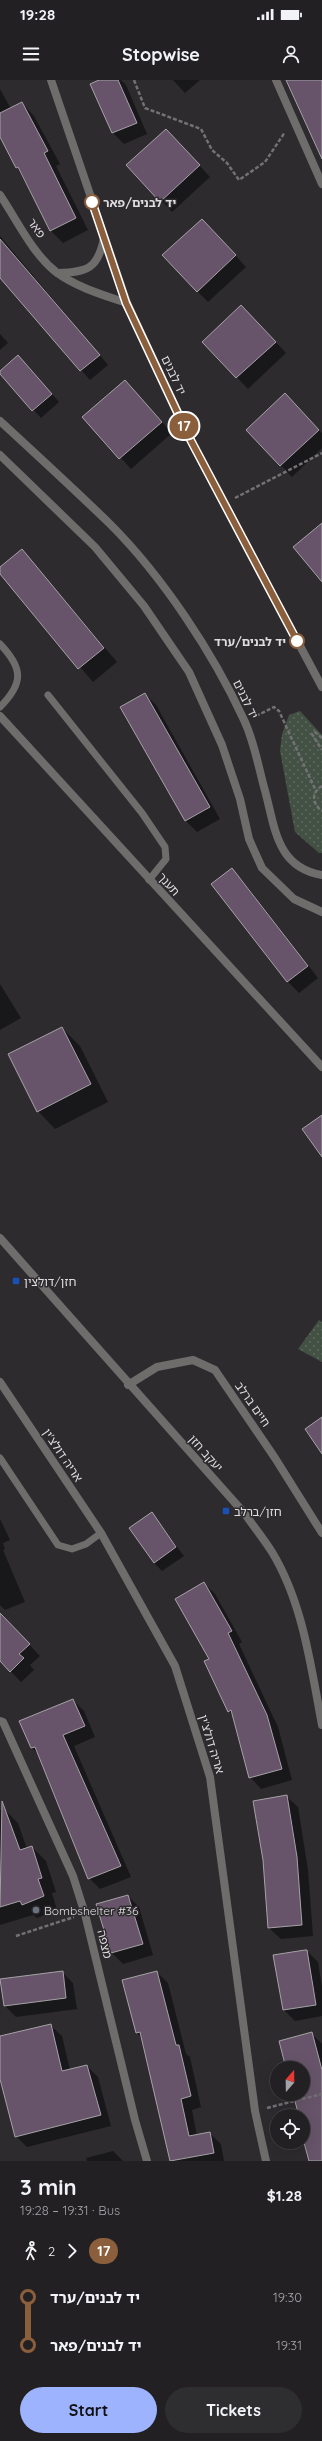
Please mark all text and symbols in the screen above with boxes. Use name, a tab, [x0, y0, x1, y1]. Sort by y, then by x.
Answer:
text: 19:28	[20, 5, 55, 24]
icon: menu	[20, 43, 42, 65]
text: Stopwise	[122, 43, 200, 66]
icon: person	[280, 43, 302, 65]
marker: יד לבנים/פאר	[84, 194, 100, 210]
place label: יד לבנים/פאר	[103, 195, 176, 210]
street label: פאר	[25, 215, 49, 241]
street label: יד לבנים	[158, 353, 190, 397]
line badge: 17	[166, 413, 202, 439]
text: 17	[177, 417, 191, 435]
marker: יד לבנים/ערד	[289, 633, 305, 649]
place label: יד לבנים/ערד	[214, 634, 286, 649]
street label: יד לבנים	[230, 677, 262, 721]
street label: תענך	[155, 869, 183, 899]
place label: חזן/דולצין	[24, 1274, 76, 1289]
marker: חזן/דולצין	[11, 1276, 21, 1286]
street label: חיים ברלב	[232, 1379, 274, 1429]
street label: אריה דולצ'ין	[40, 1426, 86, 1485]
street label: יעקב חזן	[186, 1432, 226, 1474]
place label: חזן/ברלב	[234, 1504, 282, 1519]
marker: חזן/ברלב	[221, 1506, 231, 1516]
street label: אריה דולצ'ין	[196, 1713, 228, 1776]
place label: Bombshelter #36	[44, 1903, 139, 1918]
marker: Bombshelter #36	[31, 1905, 41, 1915]
street label: מצפה	[94, 1928, 116, 1960]
north arrow	[270, 2061, 310, 2101]
map controls	[270, 2061, 310, 2149]
button: locate	[270, 2109, 310, 2149]
text: 3 min	[20, 2173, 77, 2201]
text: $1.28	[267, 2186, 302, 2205]
text: 19:28 – 19:31 · Bus	[20, 2202, 120, 2218]
icon: walk	[20, 2240, 42, 2262]
icon: forward	[61, 2240, 83, 2262]
text: 17	[97, 2242, 110, 2260]
text: 2	[48, 2243, 55, 2259]
text: יד לבנים/ערד	[50, 2288, 140, 2307]
text: 19:30	[273, 2289, 302, 2305]
text: יד לבנים/פאר	[50, 2336, 141, 2355]
text: 19:31	[276, 2337, 302, 2353]
button: Start	[20, 2387, 157, 2433]
button: Tickets	[165, 2387, 302, 2433]

